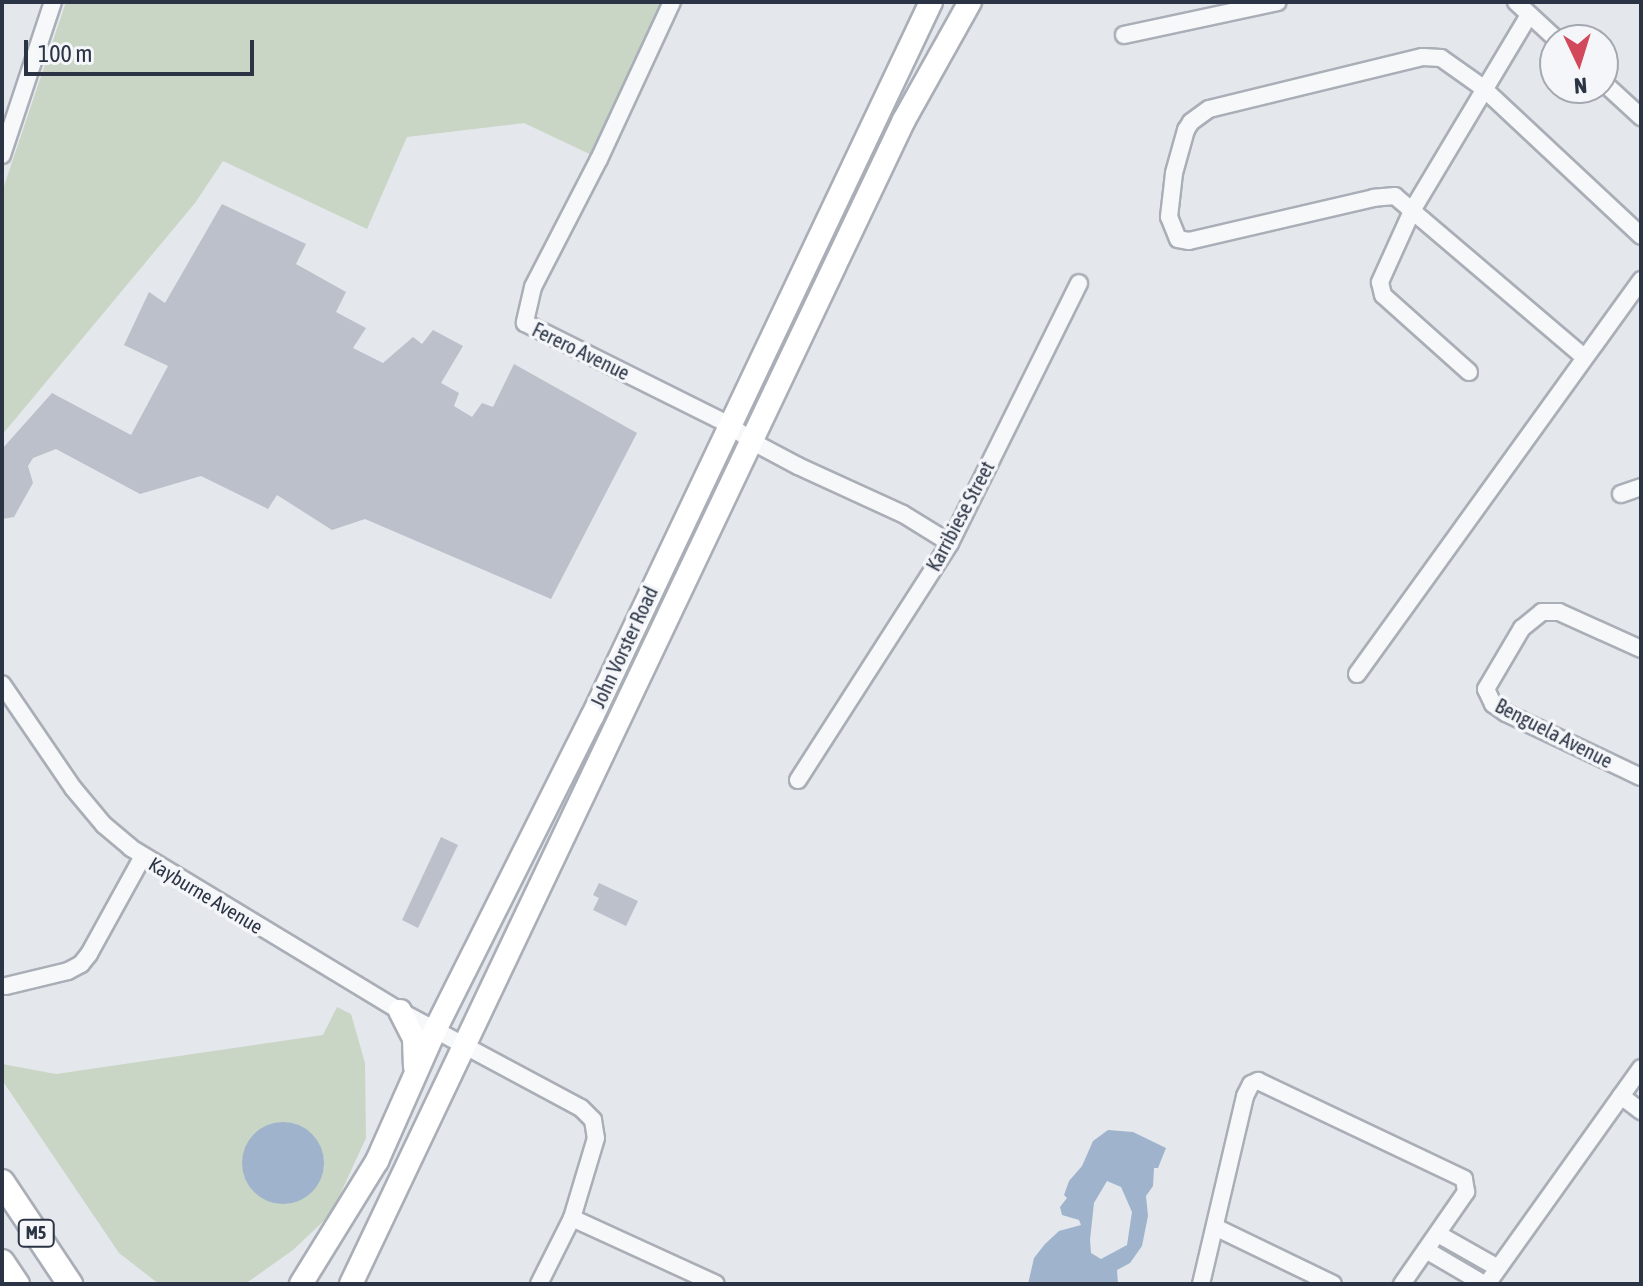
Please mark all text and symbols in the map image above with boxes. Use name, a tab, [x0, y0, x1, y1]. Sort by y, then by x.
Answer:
scale bar	[28, 24, 258, 74]
north arrow	[1539, 24, 1619, 104]
text: 100 m	[38, 40, 92, 67]
text: N	[1573, 73, 1588, 99]
street label: Ferero Avenue	[528, 317, 634, 385]
street label: Karribiese Street	[921, 457, 999, 575]
street label: John Vorster Road	[585, 583, 663, 711]
street label: Benguela Avenue	[1491, 693, 1617, 773]
street label: Kayburne Avenue	[145, 852, 267, 938]
road number: M5	[16, 1219, 56, 1247]

